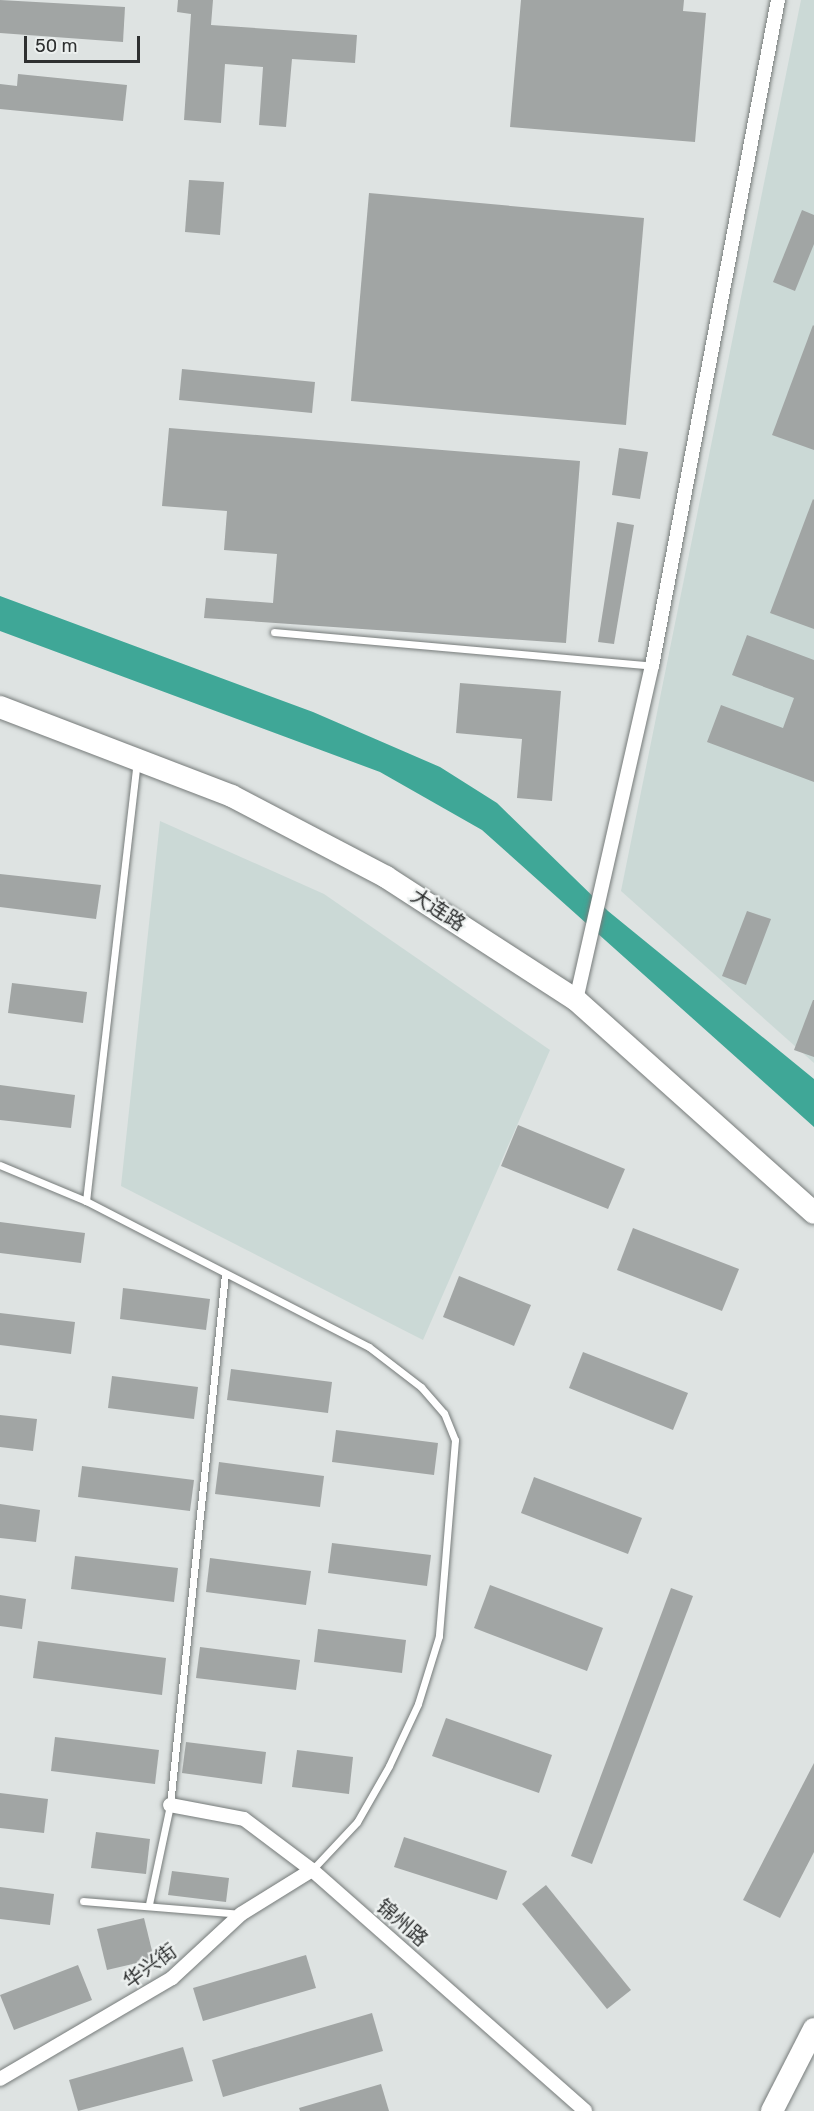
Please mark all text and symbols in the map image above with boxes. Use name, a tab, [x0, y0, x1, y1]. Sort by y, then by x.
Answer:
scale bar	[27, 24, 142, 62]
text: 50 m	[35, 35, 78, 57]
street label: 大连路	[406, 884, 470, 936]
street label: 锦州路	[371, 1894, 433, 1952]
street label: 华兴街	[119, 1939, 181, 1993]

